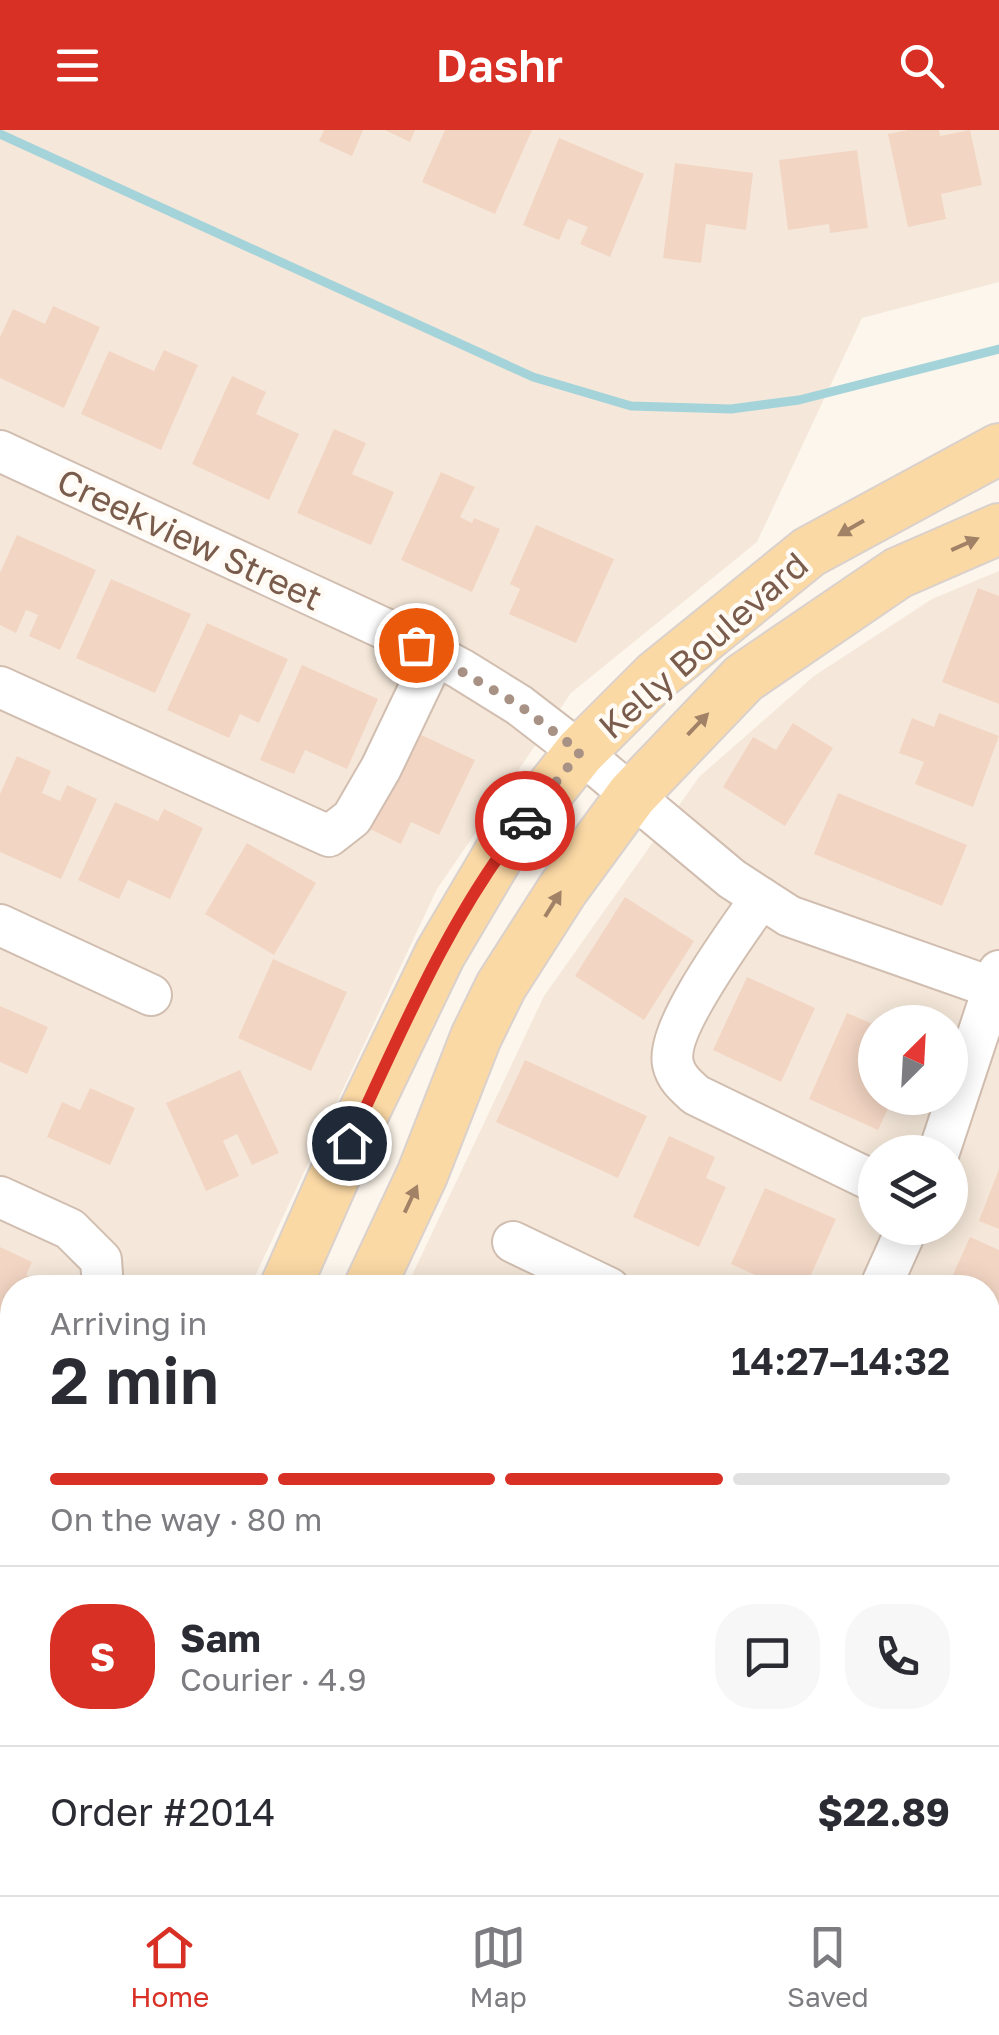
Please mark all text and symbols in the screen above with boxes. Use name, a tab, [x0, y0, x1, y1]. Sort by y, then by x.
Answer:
icon: menu	[50, 38, 105, 93]
text: Dashr	[436, 38, 563, 92]
icon: search	[894, 38, 949, 93]
street label: Creekview Street	[51, 459, 329, 619]
one-way arrow	[837, 518, 865, 536]
one-way arrow	[950, 536, 980, 552]
street label: Kelly Boulevard	[590, 543, 816, 747]
pin	[374, 603, 459, 688]
icon: bag	[389, 618, 444, 673]
one-way arrow	[686, 712, 709, 736]
courier	[475, 771, 575, 871]
icon: car	[498, 794, 553, 849]
one-way arrow	[544, 890, 561, 918]
north arrow	[858, 1005, 968, 1115]
map controls	[858, 1005, 968, 1245]
pin	[307, 1101, 392, 1186]
icon: home	[322, 1116, 377, 1171]
button: layers	[858, 1135, 968, 1245]
one-way arrow	[402, 1184, 419, 1213]
text: Arriving in	[50, 1304, 207, 1342]
text: 14:27–14:32	[731, 1338, 950, 1383]
text: 2 min	[50, 1340, 219, 1418]
text: On the way · 80 m	[50, 1500, 322, 1538]
button: chat	[715, 1604, 820, 1709]
button: phone	[845, 1604, 950, 1709]
text: Sam	[180, 1615, 261, 1660]
text: S	[90, 1634, 115, 1679]
text: Courier · 4.9	[180, 1660, 367, 1698]
text: Order #2014	[50, 1789, 275, 1834]
text: $22.89	[818, 1789, 950, 1834]
tab: Home	[130, 1920, 209, 2013]
tab: Map	[470, 1920, 527, 2013]
tab: Saved	[787, 1920, 869, 2013]

